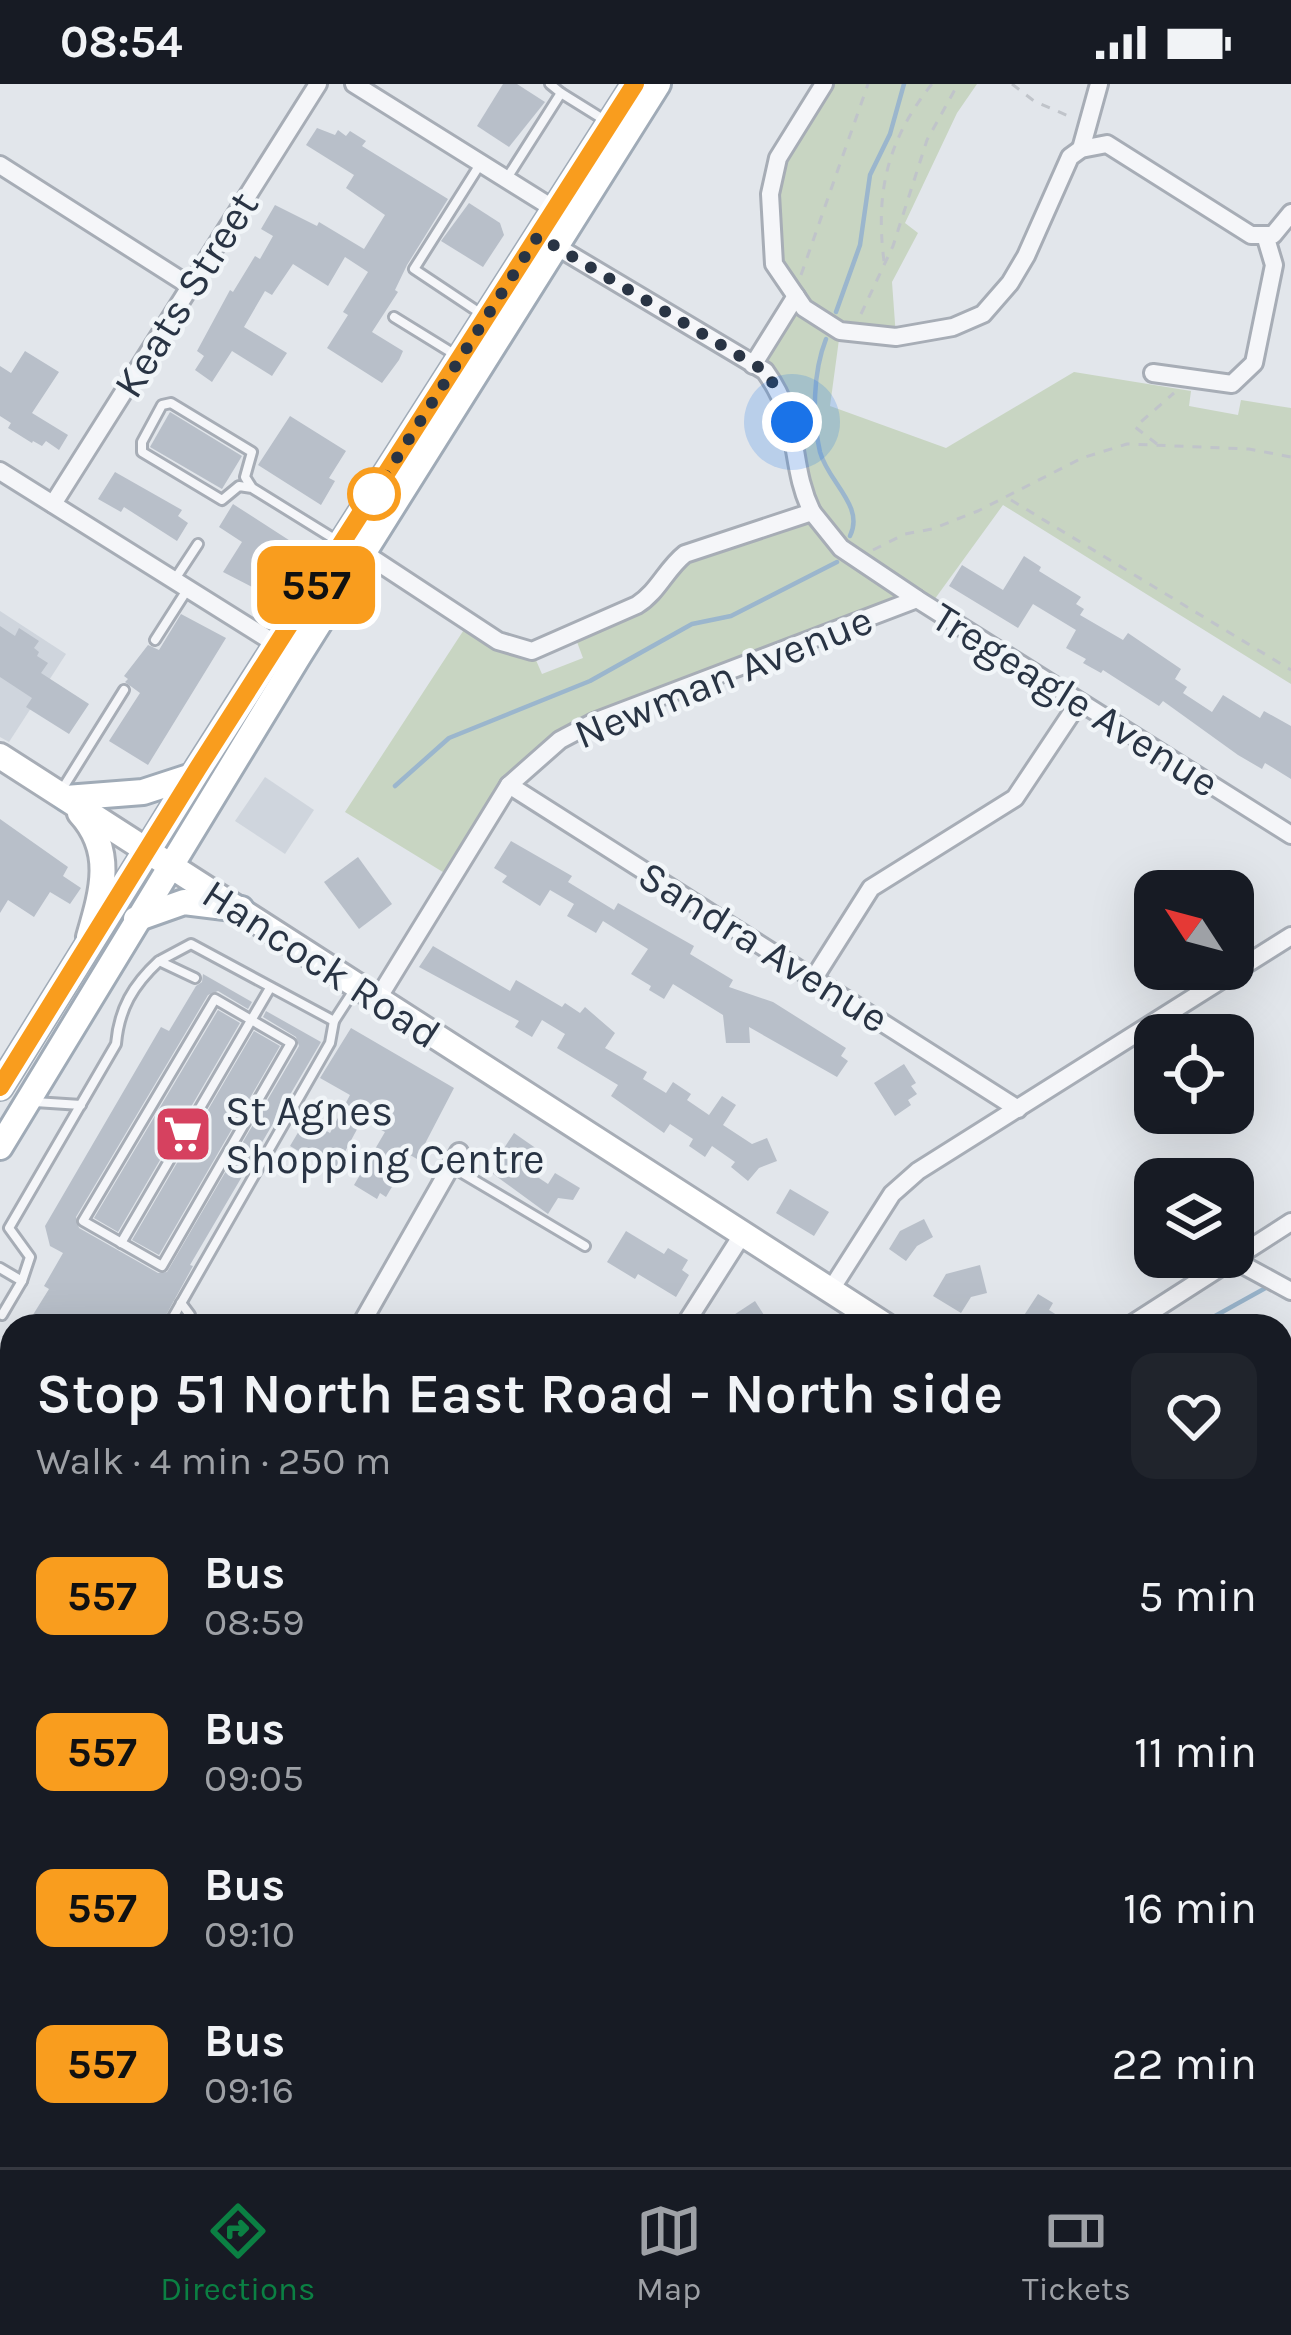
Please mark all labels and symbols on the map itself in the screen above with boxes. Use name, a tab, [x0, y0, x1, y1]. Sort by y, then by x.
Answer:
street label: Keats Street	[103, 182, 269, 407]
your location	[762, 392, 822, 452]
unlabelled marker	[349, 469, 399, 519]
line badge: 557	[247, 546, 385, 624]
street label: Tregeagle Avenue	[923, 592, 1228, 808]
street label: Newman Avenue	[567, 594, 880, 759]
street label: Sandra Avenue	[629, 850, 898, 1044]
street label: Hancock Road	[193, 868, 450, 1059]
north arrow	[1134, 870, 1254, 990]
place label: St Agnes Shopping Centre	[225, 1086, 545, 1184]
supermarket icon: St Agnes Shopping Centre	[152, 1103, 214, 1165]

